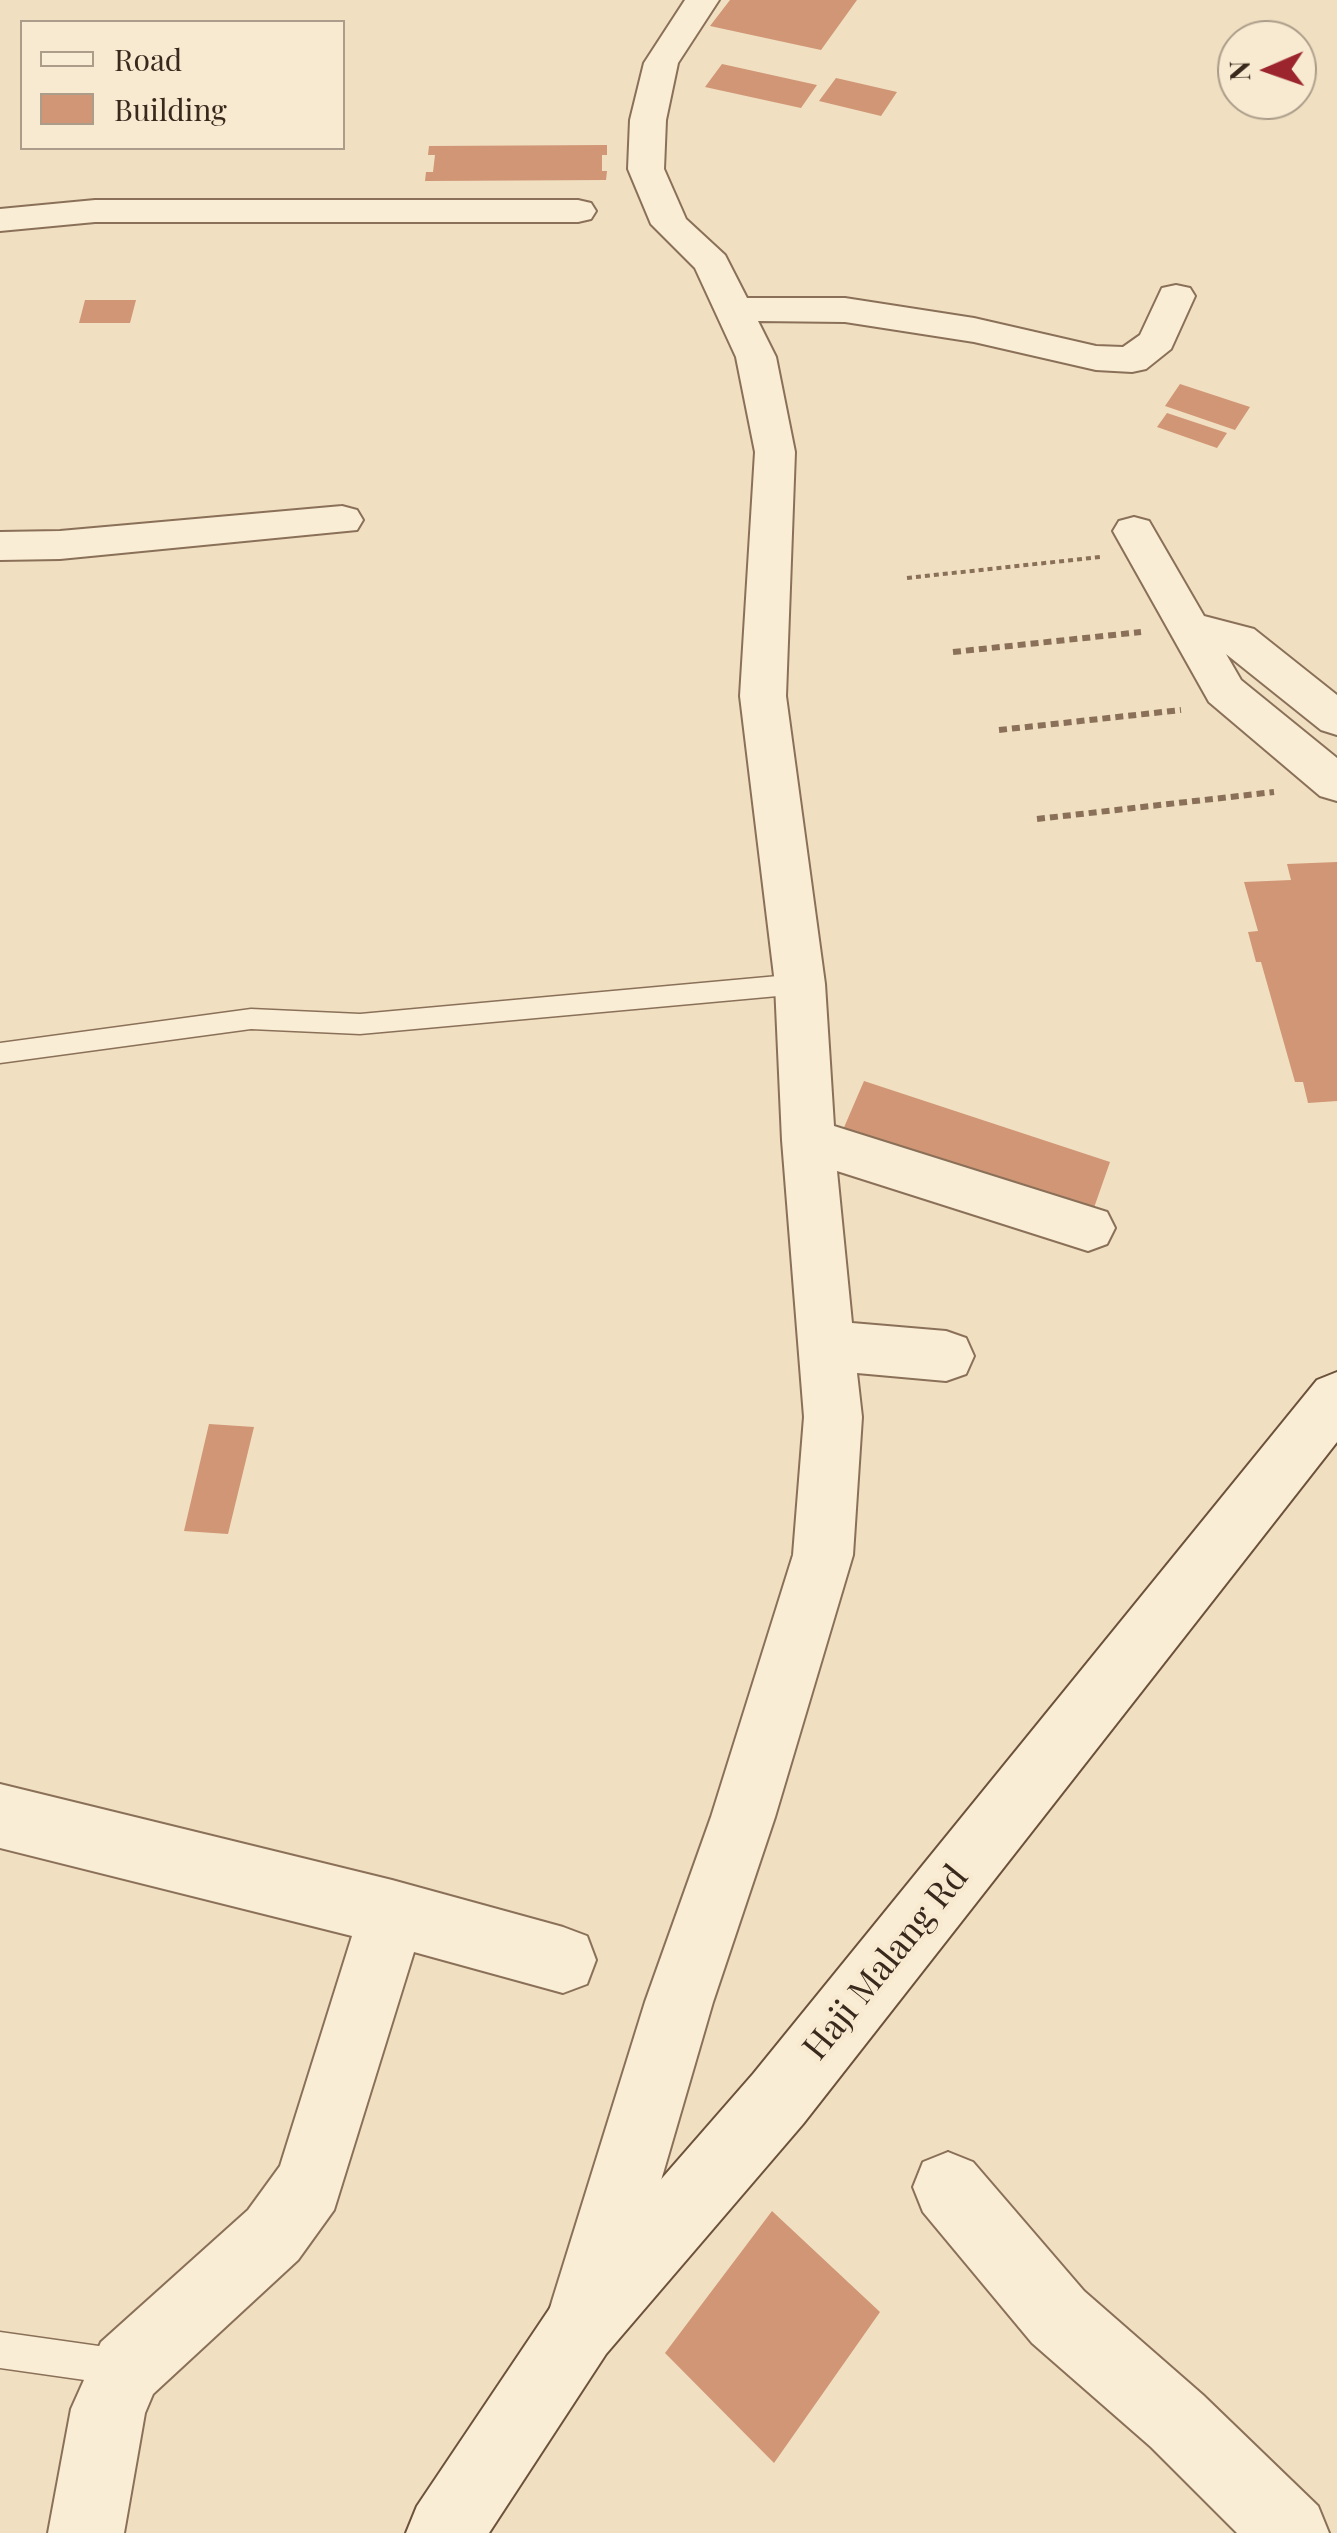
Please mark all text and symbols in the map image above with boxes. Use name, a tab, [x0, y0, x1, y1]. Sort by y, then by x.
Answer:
legend	[20, 20, 345, 150]
north arrow	[1217, 20, 1317, 120]
text: Road	[114, 39, 182, 79]
text: N	[1220, 60, 1257, 82]
text: Building	[114, 89, 227, 129]
street label: Haji Malang Rd	[795, 1857, 977, 2069]

